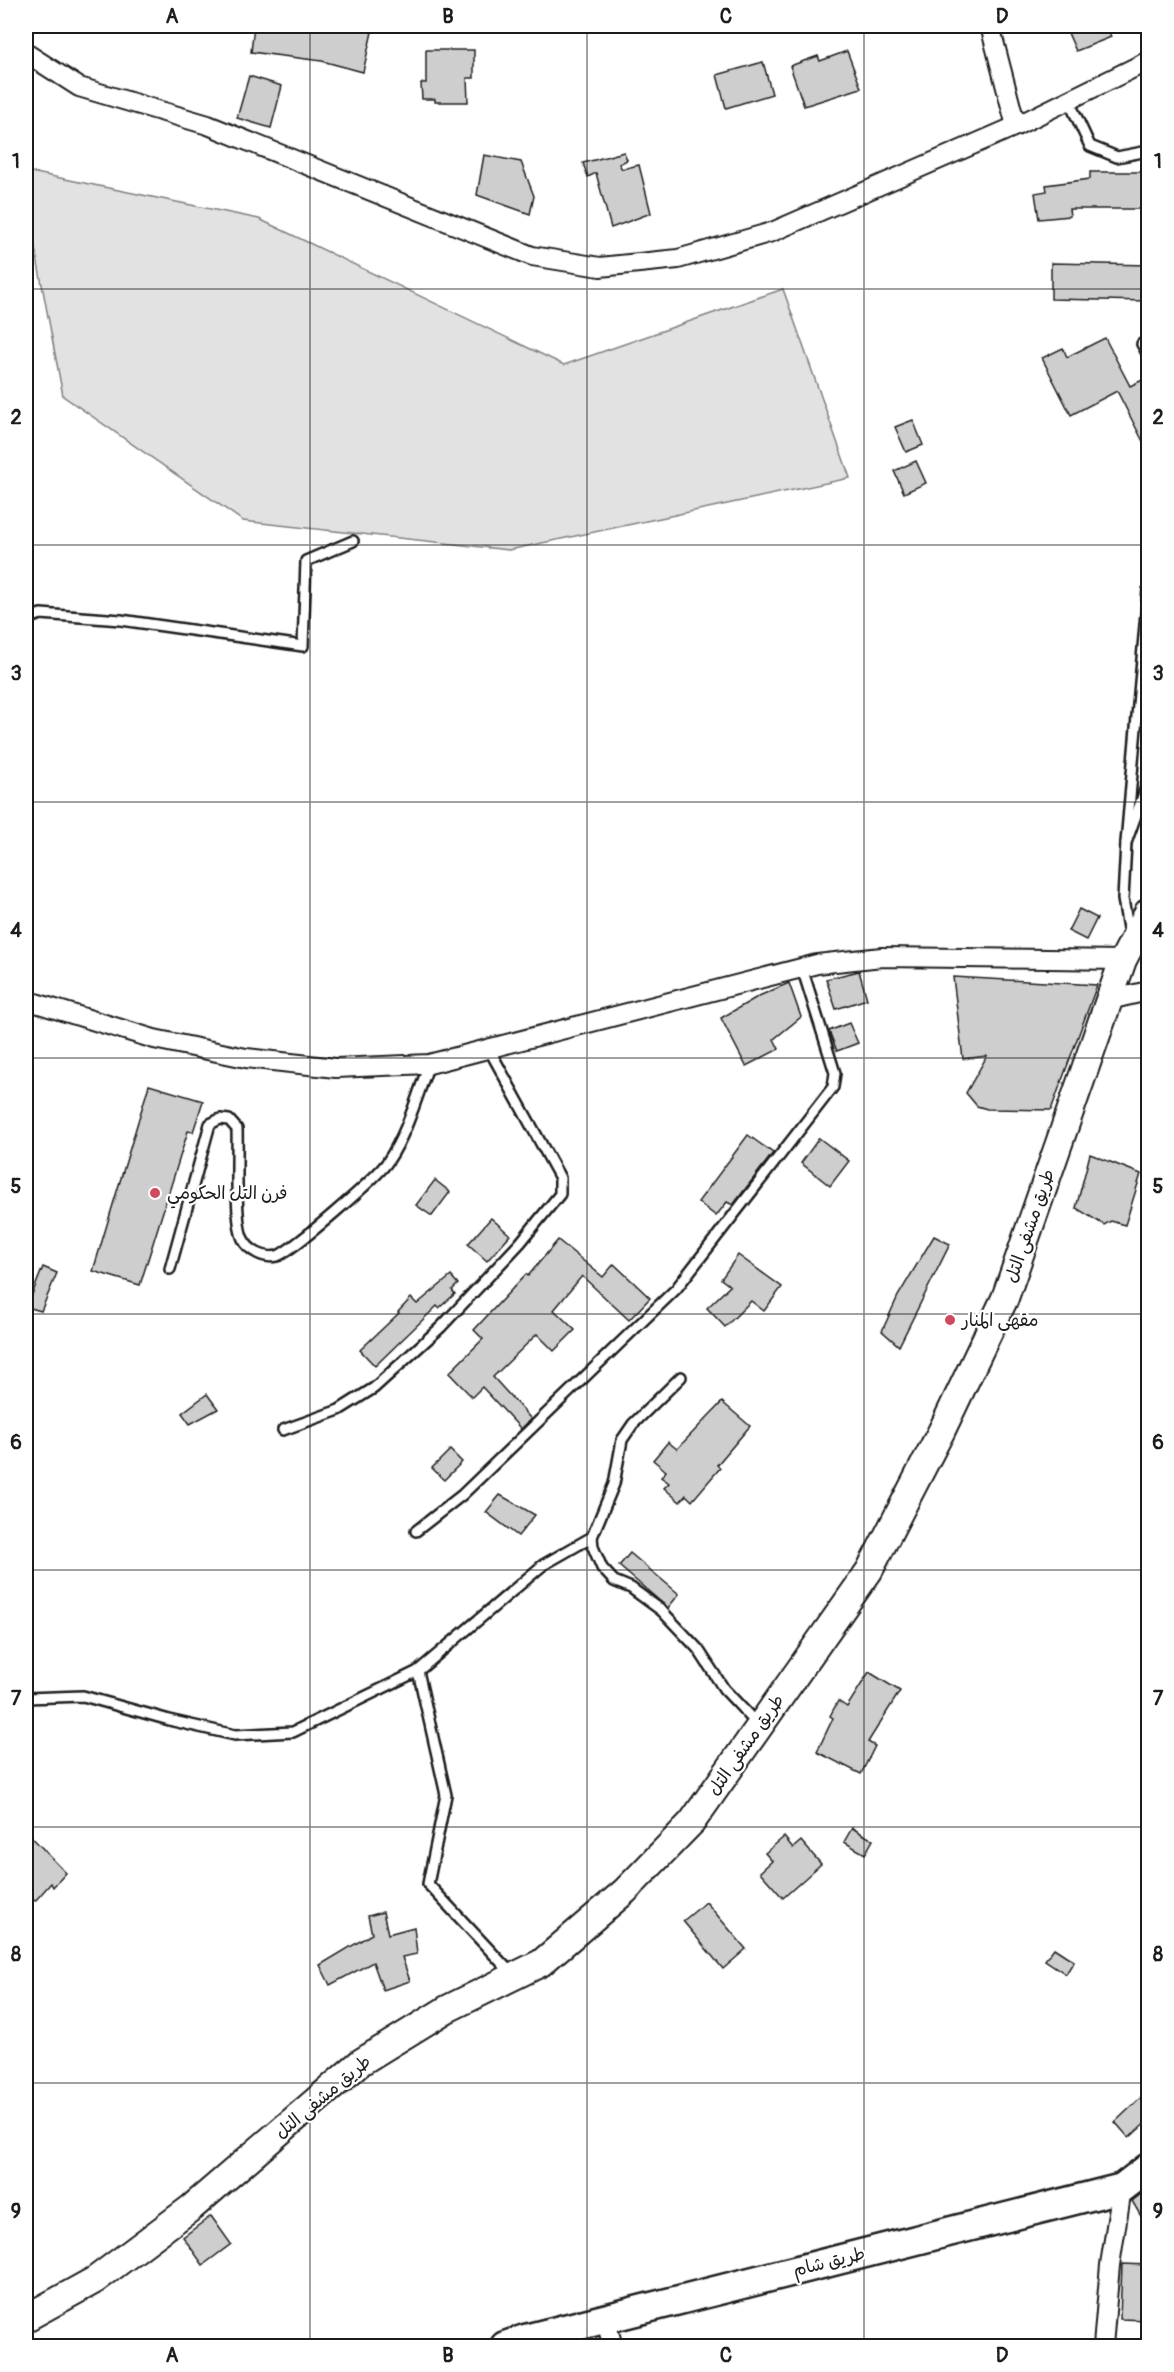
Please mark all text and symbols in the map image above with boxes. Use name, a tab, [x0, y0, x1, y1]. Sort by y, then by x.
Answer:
text: A	[166, 4, 179, 29]
text: B	[442, 4, 454, 29]
text: C	[720, 4, 732, 29]
text: D	[996, 4, 1009, 29]
text: 1	[12, 149, 20, 174]
text: 1	[1154, 149, 1162, 174]
text: 2	[10, 405, 22, 430]
text: 2	[1152, 405, 1164, 430]
text: 3	[10, 661, 22, 686]
text: 3	[1152, 661, 1164, 686]
text: 4	[10, 918, 22, 943]
text: 4	[1152, 918, 1164, 943]
street label: طريق مشفى التل	[1000, 1166, 1060, 1286]
text: 5	[11, 1174, 22, 1199]
text: 5	[1153, 1174, 1164, 1199]
place label: فرن التل الحكومي	[167, 1182, 288, 1209]
marker: فرن التل الحكومي	[148, 1186, 162, 1200]
place label: مقهى المنار	[960, 1309, 1039, 1332]
marker: مقهى المنار	[943, 1313, 957, 1327]
text: 6	[10, 1430, 22, 1455]
text: 6	[1152, 1430, 1164, 1455]
text: 7	[11, 1686, 22, 1711]
text: 7	[1153, 1686, 1164, 1711]
street label: طريق مشفى التل	[702, 1690, 790, 1800]
text: 8	[11, 1942, 21, 1967]
text: 8	[1153, 1942, 1163, 1967]
street label: طريق مشفى التل	[270, 2050, 376, 2144]
text: 9	[11, 2199, 21, 2224]
text: 9	[1153, 2199, 1163, 2224]
street label: طريق شام	[791, 2242, 868, 2284]
text: A	[166, 2343, 179, 2368]
text: B	[442, 2343, 454, 2368]
text: C	[720, 2343, 732, 2368]
text: D	[996, 2343, 1009, 2368]

